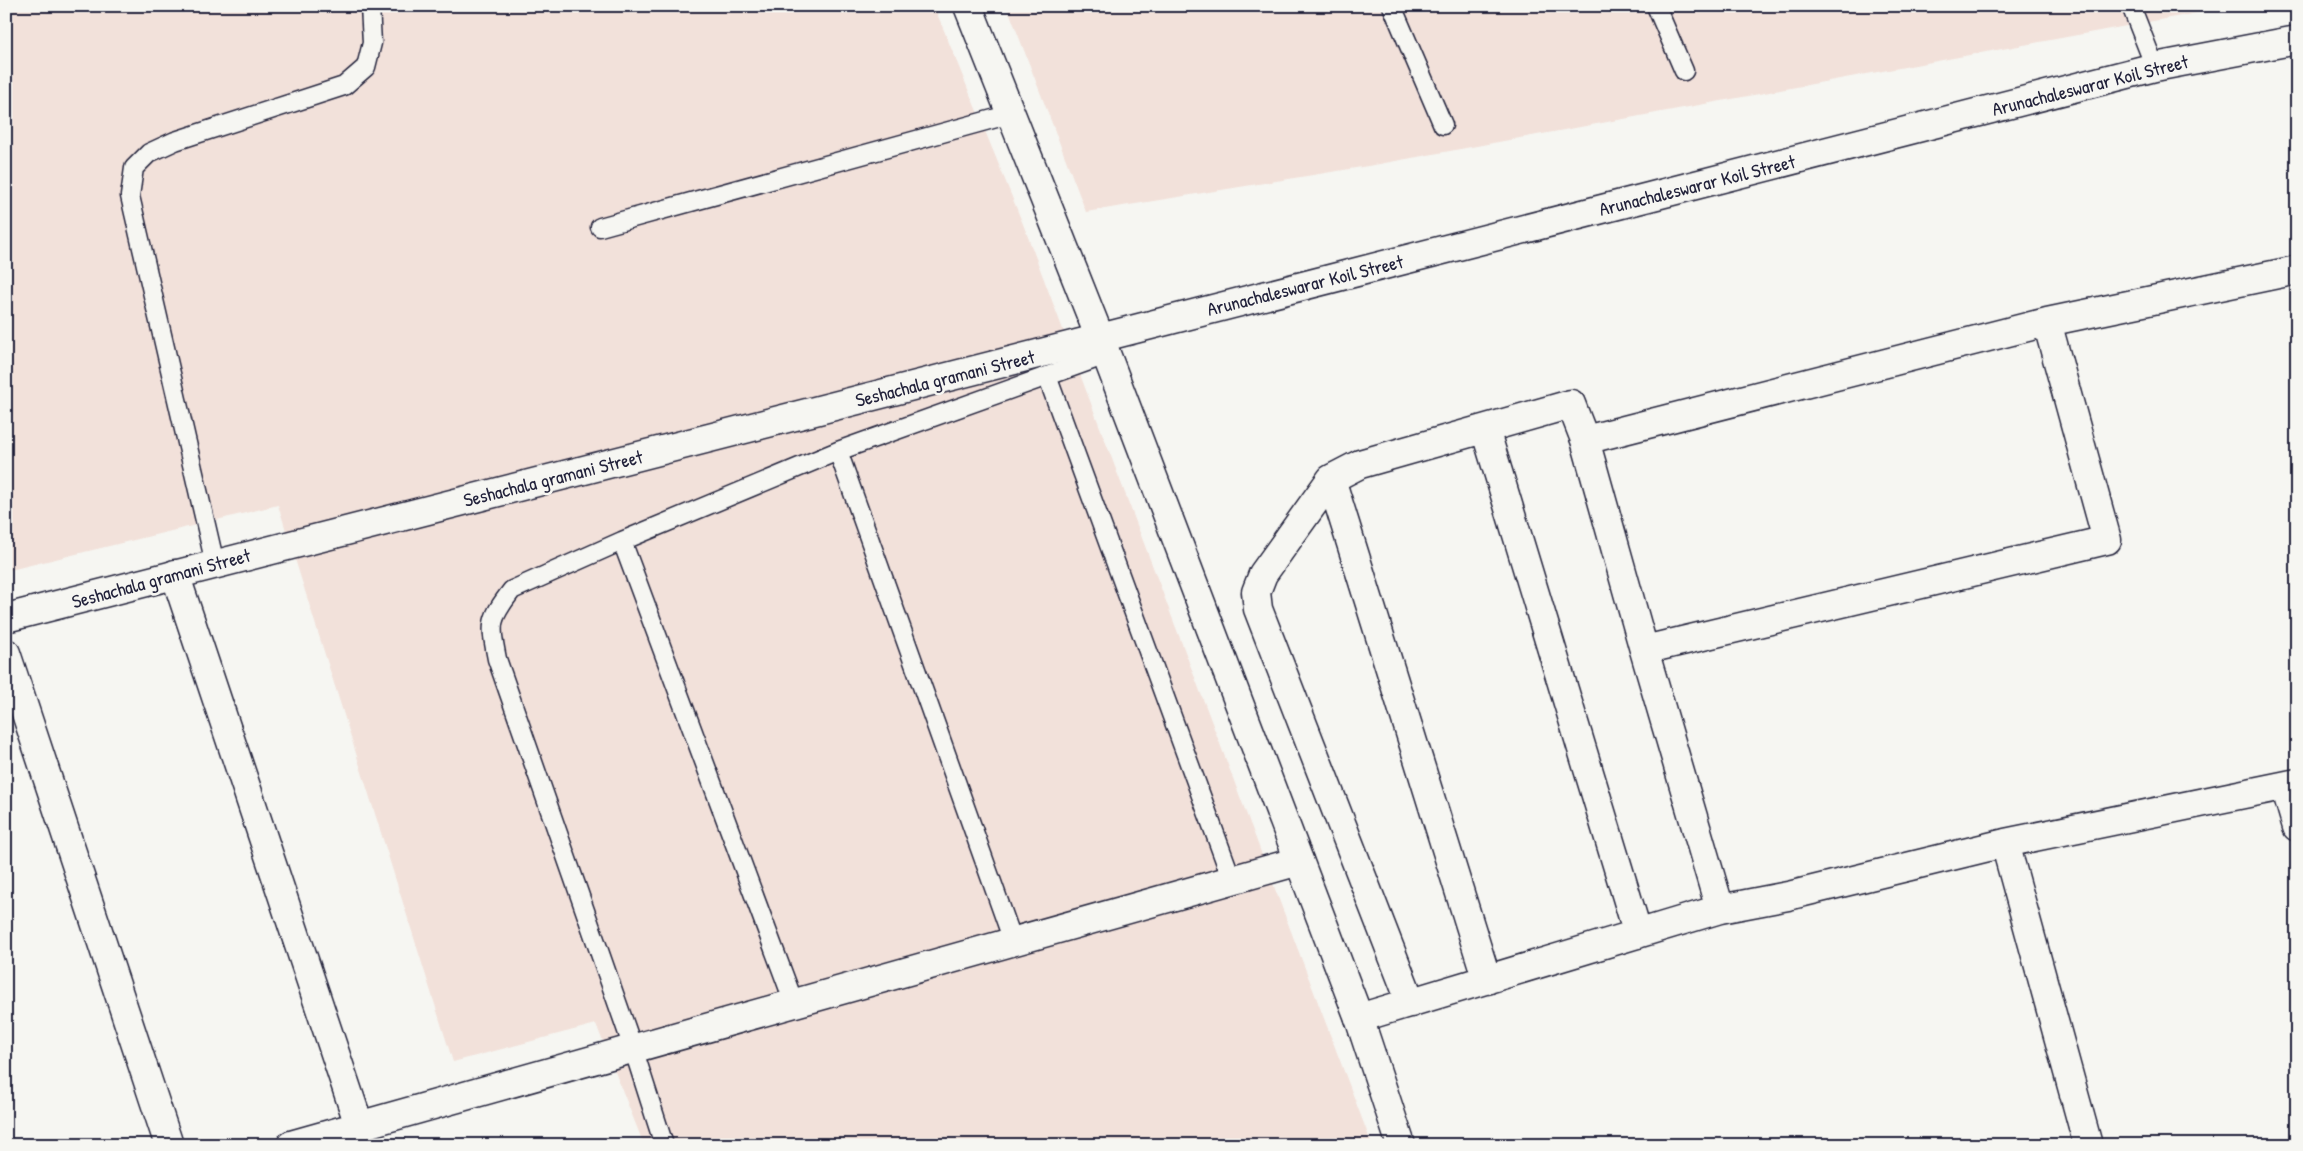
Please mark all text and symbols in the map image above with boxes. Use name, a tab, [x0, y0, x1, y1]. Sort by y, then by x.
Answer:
street label: Arunachaleswarar Koil Street	[1989, 48, 2191, 122]
street label: Arunachaleswarar Koil Street	[1596, 148, 1798, 222]
street label: Arunachaleswarar Koil Street	[1204, 248, 1406, 322]
street label: Seshachala gramani Street	[853, 343, 1038, 413]
street label: Seshachala gramani Street	[461, 443, 646, 513]
street label: Seshachala gramani Street	[69, 542, 254, 614]

